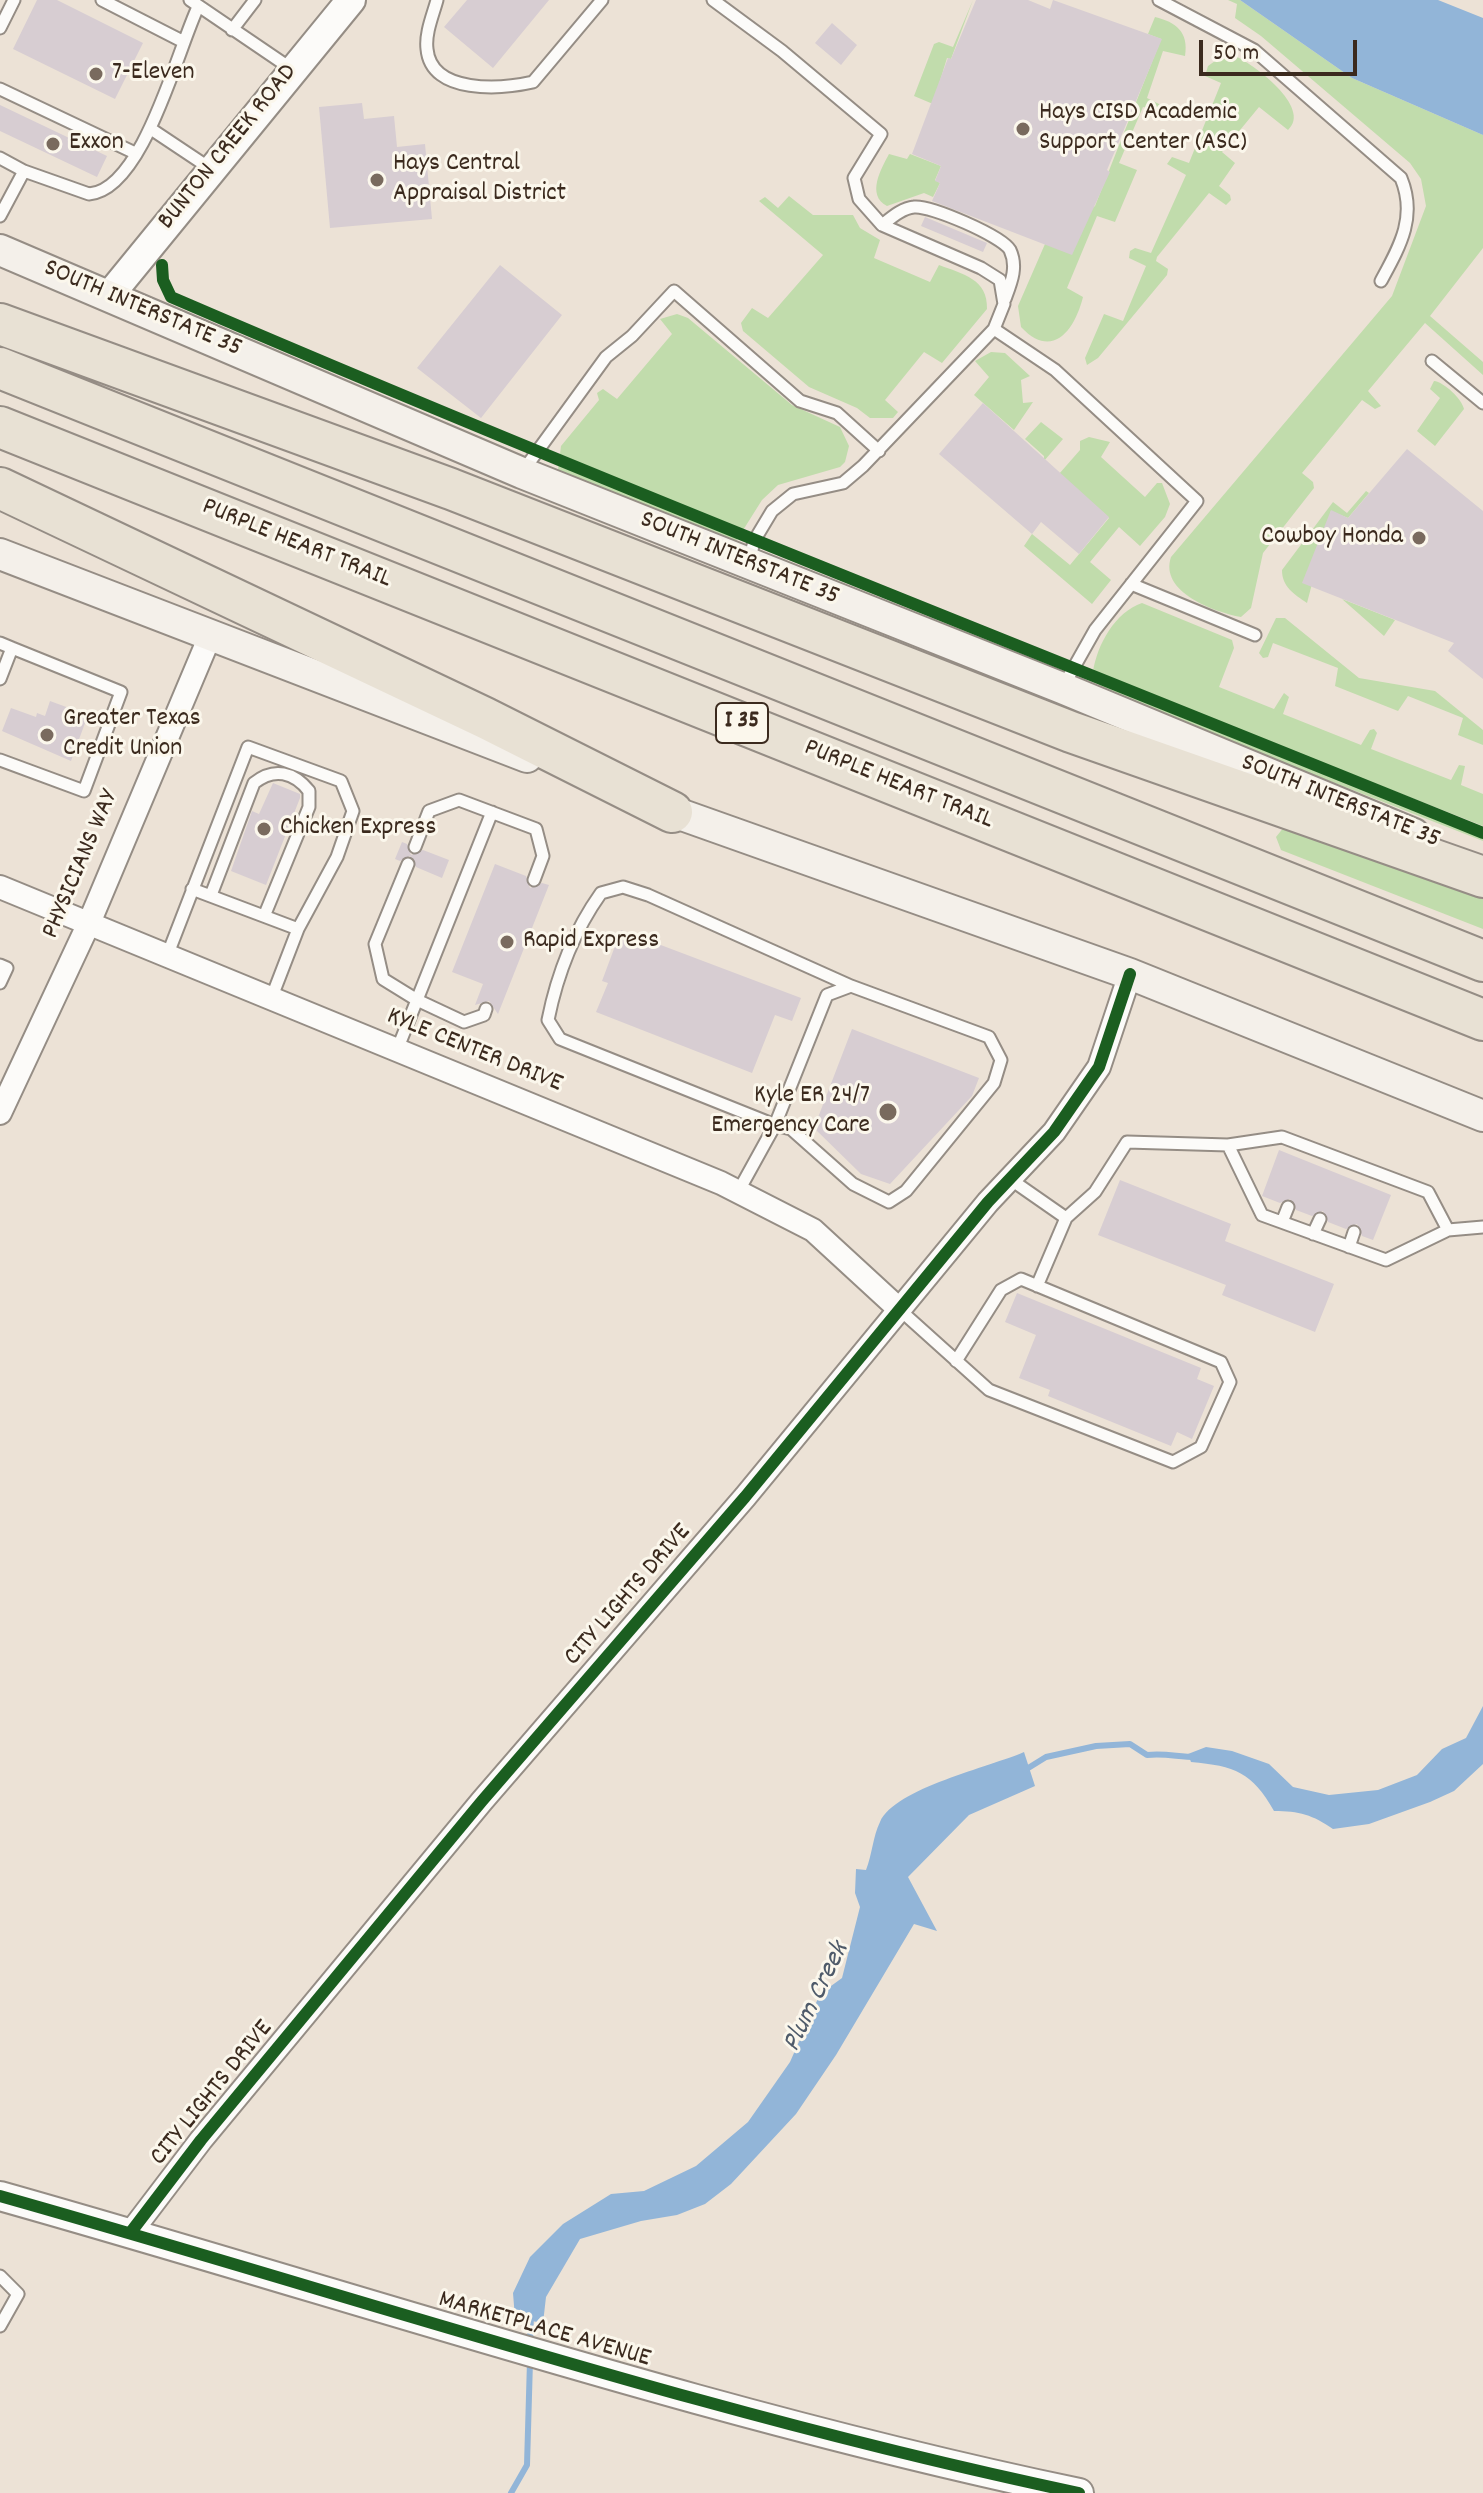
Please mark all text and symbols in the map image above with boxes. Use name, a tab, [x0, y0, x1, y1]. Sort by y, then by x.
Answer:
scale bar	[1203, 24, 1361, 74]
text: 50 m	[1213, 37, 1259, 71]
place label: 7-Eleven	[112, 58, 195, 90]
street label: BUNTON CREEK ROAD	[153, 59, 305, 237]
marker: 7-Eleven	[87, 65, 105, 83]
place label: Hays CISD Academic Support Center (ASC)	[1039, 98, 1247, 160]
marker: Hays CISD Academic Support Center (ASC)	[1014, 120, 1032, 138]
place label: Exxon	[69, 128, 124, 160]
marker: Exxon	[44, 135, 62, 153]
place label: Hays Central Appraisal District	[393, 149, 566, 210]
marker: Hays Central Appraisal District	[368, 171, 386, 189]
street label: SOUTH INTERSTATE 35	[38, 254, 246, 366]
street label: PURPLE HEART TRAIL	[197, 493, 395, 597]
street label: SOUTH INTERSTATE 35	[635, 506, 843, 614]
place label: Cowboy Honda	[1261, 522, 1403, 554]
marker: Cowboy Honda	[1410, 529, 1428, 547]
road number: I 35	[716, 703, 768, 743]
place label: Greater Texas Credit Union	[63, 704, 201, 766]
marker: Greater Texas Credit Union	[38, 726, 56, 744]
street label: PURPLE HEART TRAIL	[799, 734, 997, 838]
street label: SOUTH INTERSTATE 35	[1236, 749, 1444, 857]
street label: PHYSICIANS WAY	[37, 786, 127, 944]
place label: Chicken Express	[280, 813, 436, 845]
marker: Chicken Express	[255, 820, 273, 838]
place label: Rapid Express	[523, 926, 659, 958]
marker: Rapid Express	[498, 933, 516, 951]
street label: KYLE CENTER DRIVE	[382, 1003, 566, 1101]
place label: Kyle ER 24/7 Emergency Care	[711, 1081, 870, 1142]
marker: Kyle ER 24/7 Emergency Care	[877, 1101, 899, 1123]
street label: CITY LIGHTS DRIVE	[559, 1519, 699, 1673]
water label: Plum Creek	[777, 1938, 859, 2058]
street label: CITY LIGHTS DRIVE	[145, 2015, 281, 2173]
street label: MARKETPLACE AVENUE	[434, 2286, 654, 2376]

